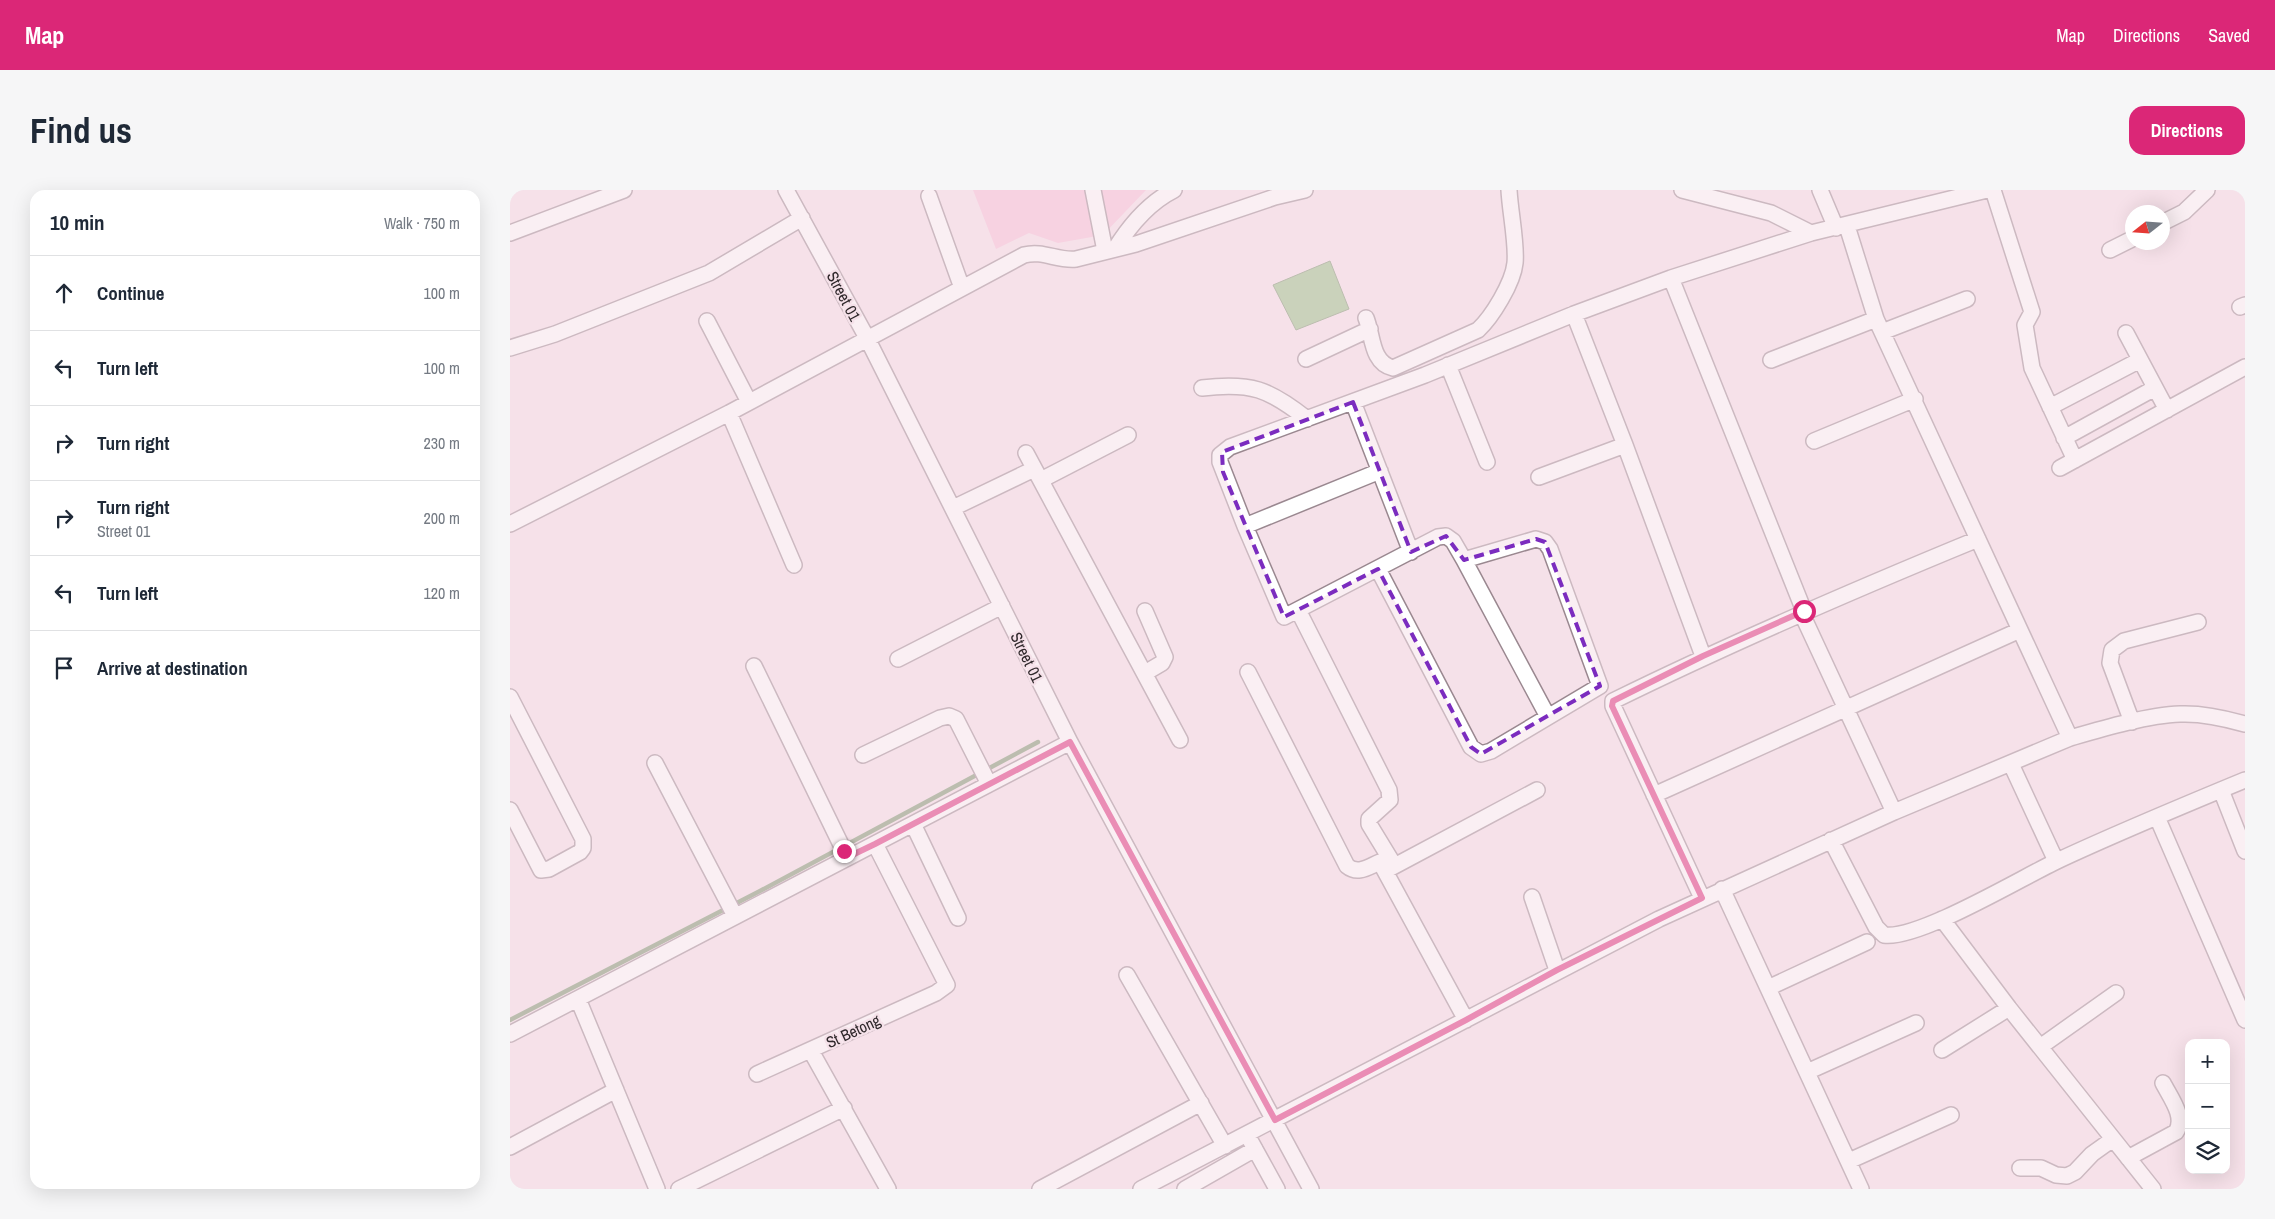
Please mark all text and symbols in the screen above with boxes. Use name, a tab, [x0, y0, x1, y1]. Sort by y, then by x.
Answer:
text: Map	[25, 19, 64, 51]
text: Map	[2056, 23, 2085, 48]
text: Directions	[2113, 23, 2180, 48]
text: Saved	[2208, 23, 2250, 48]
button: Directions	[2129, 106, 2245, 155]
text: Find us	[30, 107, 132, 154]
north arrow	[2125, 205, 2170, 250]
text: 10 min	[50, 208, 105, 237]
text: Walk · 750 m	[384, 212, 460, 234]
street label: Street 01	[822, 267, 867, 325]
icon: ahead	[50, 279, 78, 307]
text: Continue	[97, 280, 165, 306]
text: 100 m	[424, 282, 460, 304]
icon: left	[50, 354, 78, 382]
text: Turn left	[97, 355, 158, 381]
text: 100 m	[424, 357, 460, 379]
icon: right	[50, 429, 78, 457]
text: Turn right	[97, 430, 169, 456]
text: 230 m	[424, 432, 460, 454]
text: Turn right	[97, 494, 169, 520]
icon: right	[50, 504, 78, 532]
text: 200 m	[424, 507, 460, 529]
text: Street 01	[97, 520, 150, 542]
icon: left	[50, 579, 78, 607]
text: Turn left	[97, 580, 158, 606]
text: 120 m	[424, 582, 460, 604]
route start	[1793, 600, 1816, 623]
street label: Street 01	[1005, 628, 1049, 686]
icon: arrive	[50, 654, 78, 682]
text: Arrive at destination	[97, 655, 248, 681]
route end	[833, 840, 856, 863]
street label: St Betong	[822, 1009, 884, 1053]
map controls	[2185, 1039, 2230, 1174]
button: +	[2185, 1039, 2230, 1084]
button: −	[2185, 1084, 2230, 1129]
button: layers	[2185, 1129, 2230, 1174]

